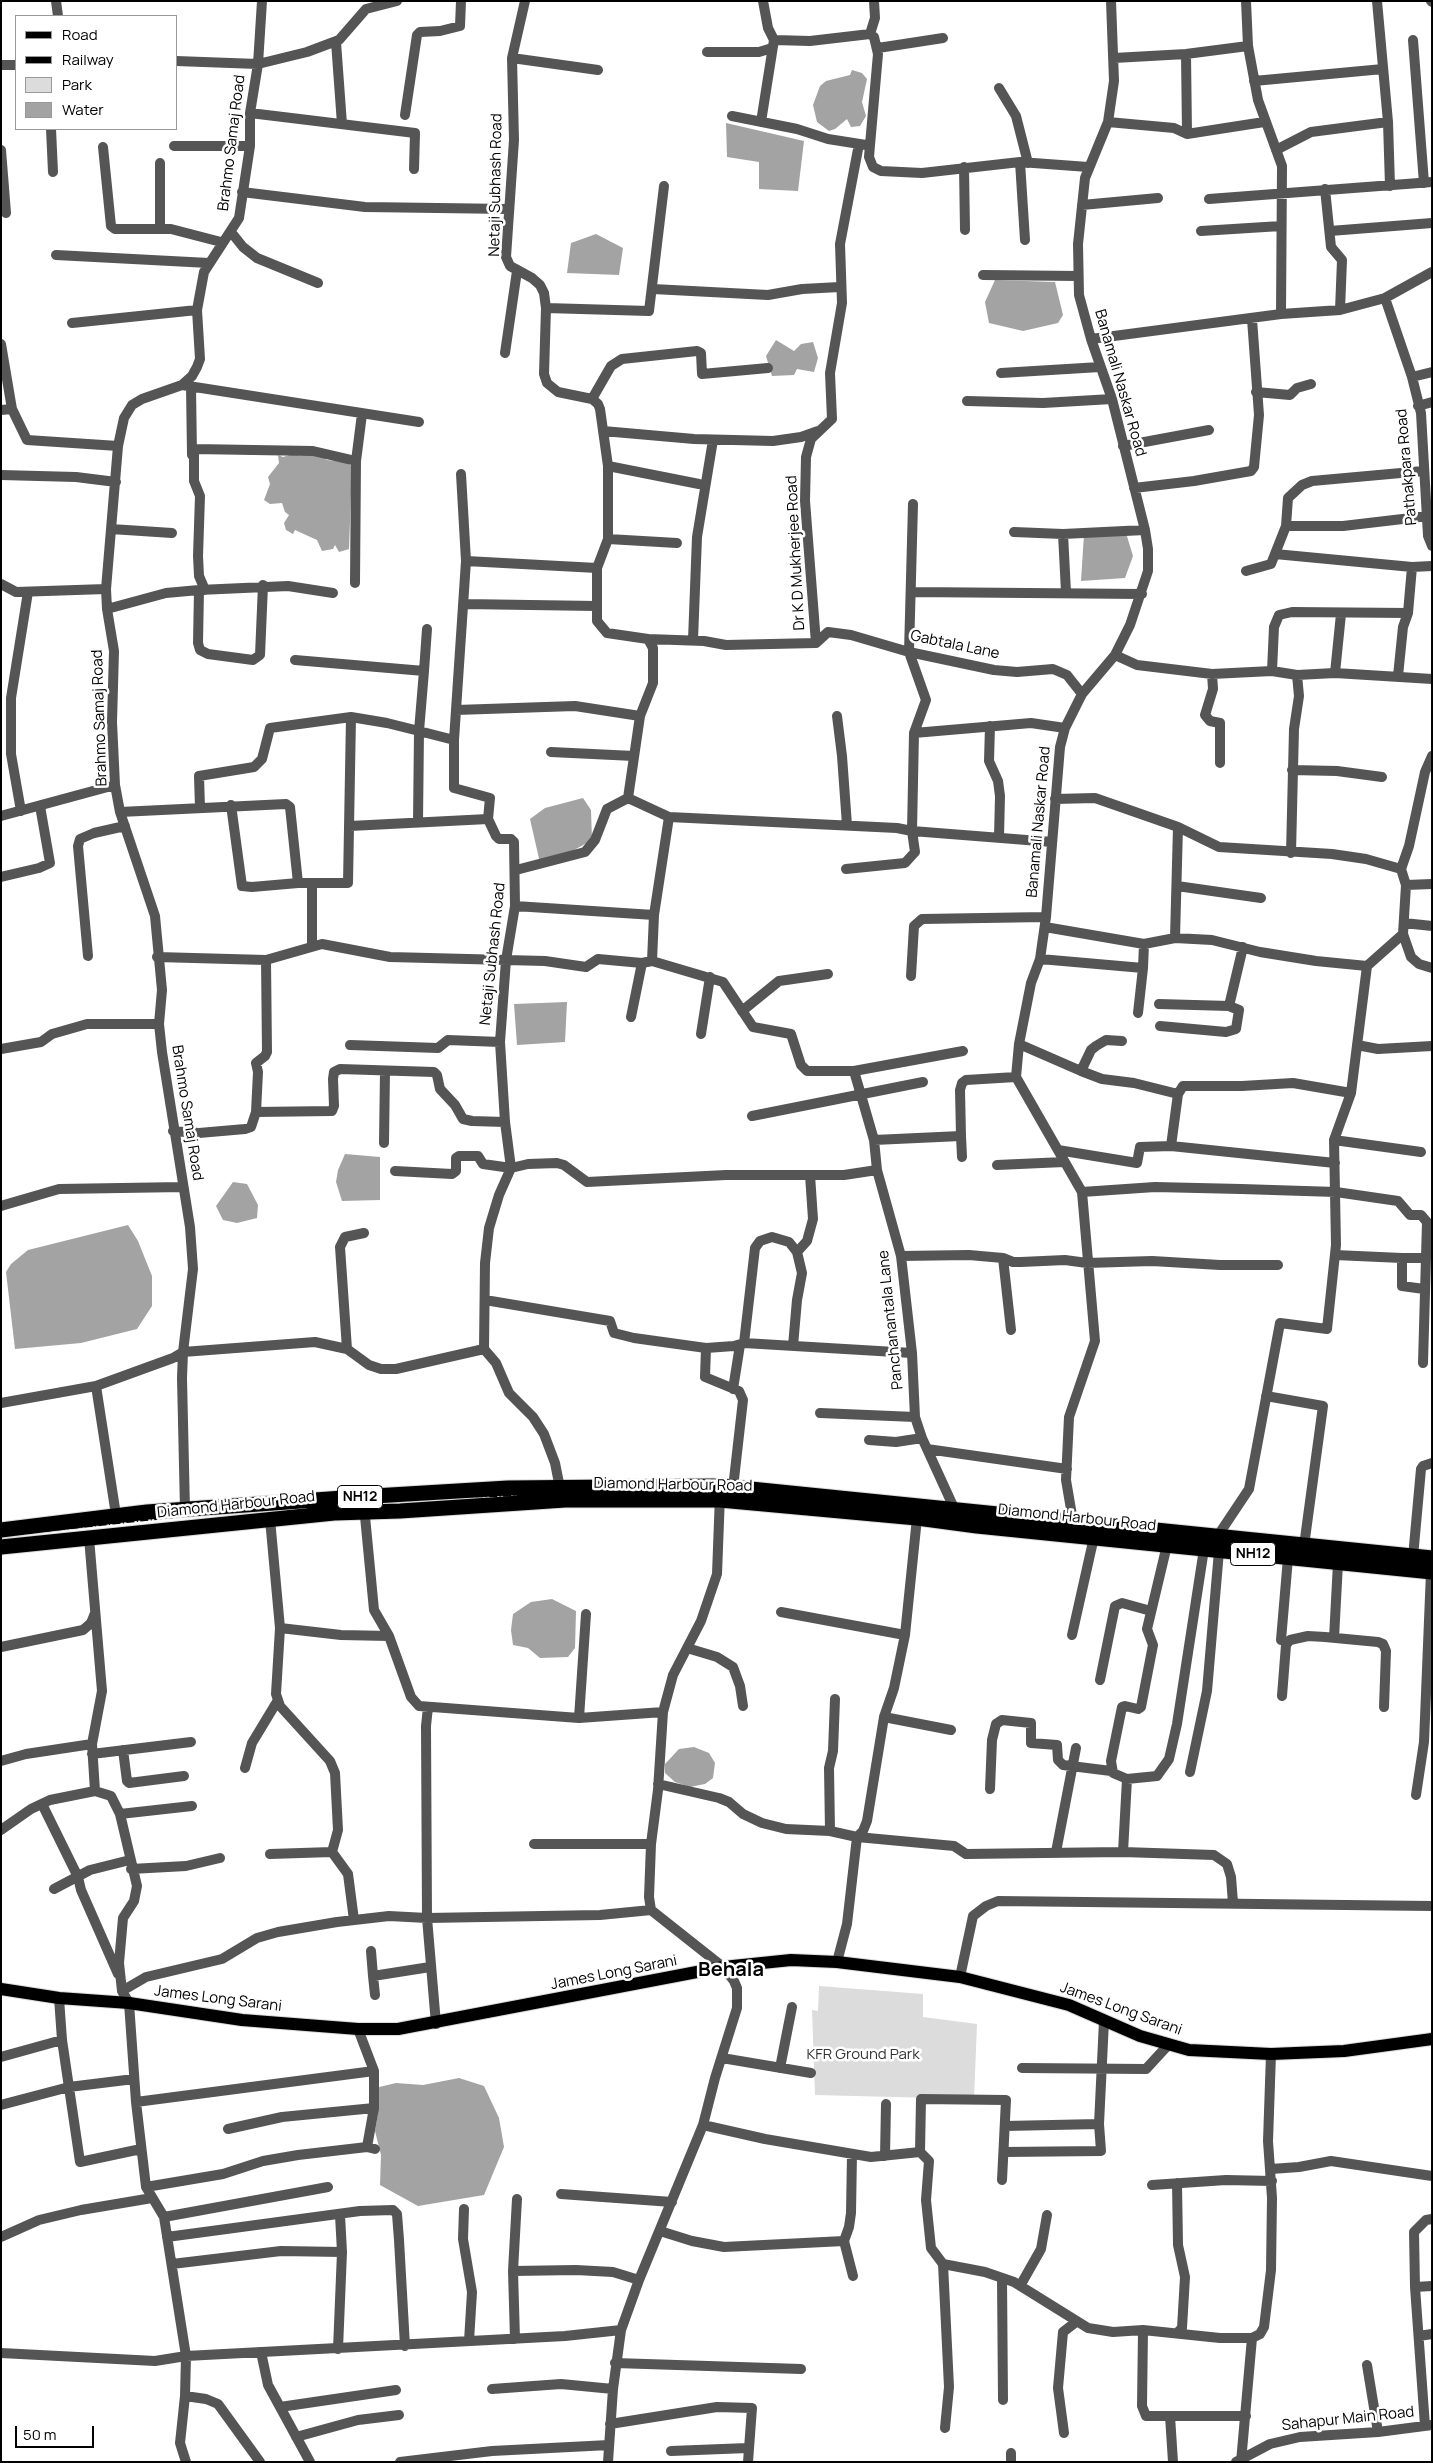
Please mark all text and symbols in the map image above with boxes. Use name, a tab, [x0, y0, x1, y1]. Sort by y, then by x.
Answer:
legend	[15, 15, 178, 130]
text: Road	[62, 24, 98, 45]
text: Railway	[62, 49, 114, 70]
text: Park	[62, 74, 92, 95]
street label: Brahmo Samaj Road	[215, 74, 249, 212]
text: Water	[62, 99, 104, 120]
street label: Netaji Subhash Road	[486, 113, 506, 257]
street label: Banamali Naskar Road	[1090, 307, 1150, 459]
street label: Pathakpara Road	[1393, 408, 1421, 526]
street label: Dr K D Mukherjee Road	[783, 475, 809, 631]
street label: Gabtala Lane	[909, 627, 1001, 663]
street label: Brahmo Samaj Road	[89, 649, 111, 787]
street label: Banamali Naskar Road	[1023, 745, 1055, 899]
street label: Netaji Subhash Road	[477, 882, 509, 1026]
street label: Brahmo Samaj Road	[167, 1044, 207, 1182]
street label: Panchanantala Lane	[875, 1249, 907, 1391]
street label: Diamond Harbour Road	[593, 1475, 753, 1495]
road number: NH12	[338, 1485, 382, 1508]
street label: Diamond Harbour Road	[156, 1488, 316, 1522]
street label: Diamond Harbour Road	[997, 1501, 1157, 1535]
road number: NH12	[1230, 1542, 1276, 1566]
street label: James Long Sarani	[549, 1952, 679, 1994]
district label: Behala	[698, 1958, 764, 1982]
street label: James Long Sarani	[1058, 1979, 1184, 2039]
street label: James Long Sarani	[153, 1982, 283, 2016]
park label: KFR Ground Park	[806, 2046, 920, 2064]
street label: Sahapur Main Road	[1281, 2403, 1415, 2435]
scale bar	[18, 2416, 96, 2448]
text: 50 m	[23, 2424, 57, 2445]

